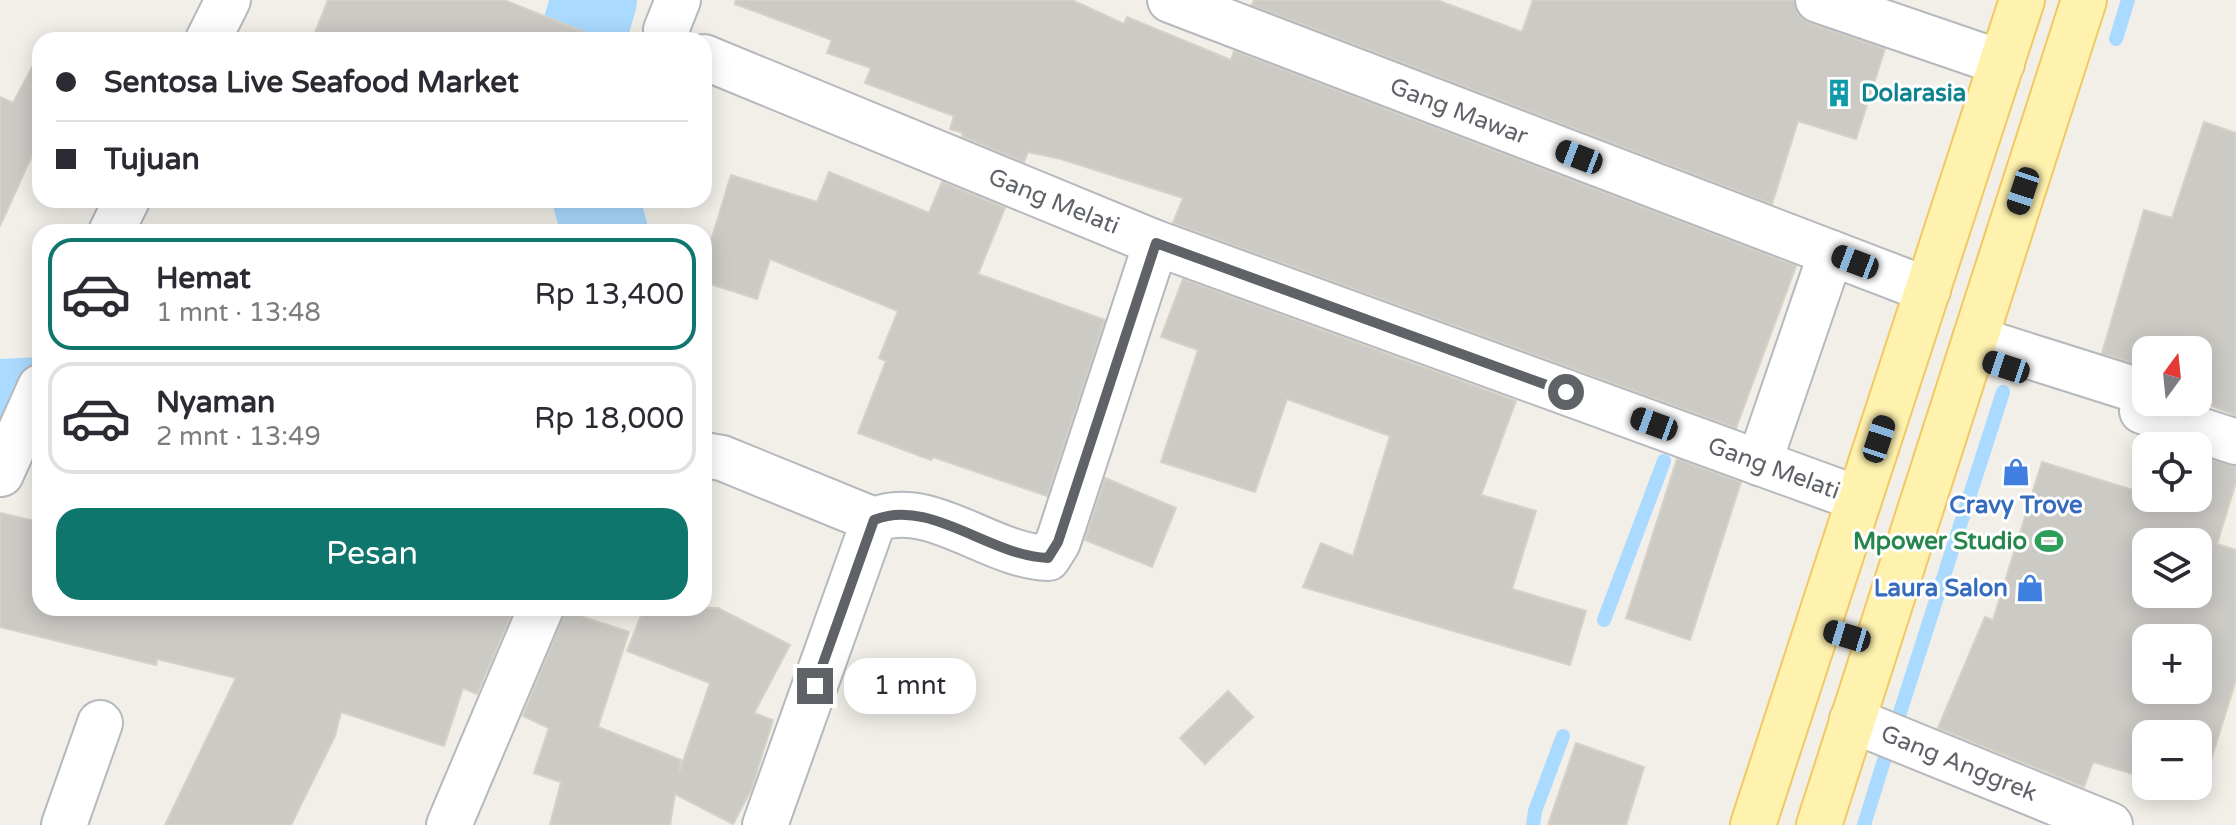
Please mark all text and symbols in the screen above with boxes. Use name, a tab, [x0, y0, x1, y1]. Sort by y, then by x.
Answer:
text: Sentosa Live Seafood Market	[104, 64, 519, 101]
street label: Gang Mawar	[1386, 72, 1533, 151]
building icon: Dolarasia	[1824, 78, 1854, 108]
place label: Dolarasia	[1861, 79, 1966, 108]
car	[1552, 137, 1606, 177]
text: Tujuan	[104, 141, 200, 178]
street label: Gang Melati	[984, 162, 1123, 241]
car	[2004, 164, 2042, 218]
car	[1828, 242, 1882, 282]
icon: car	[60, 258, 132, 330]
text: Hemat	[156, 260, 251, 297]
text: Rp 13,400	[535, 276, 684, 313]
text: 1 mnt · 13:48	[156, 297, 321, 328]
north arrow	[2132, 336, 2212, 416]
map controls	[2132, 336, 2212, 800]
car	[1979, 348, 2033, 386]
route start	[1548, 374, 1584, 410]
icon: car	[60, 382, 132, 454]
text: Nyaman	[156, 384, 275, 421]
text: Rp 18,000	[534, 400, 684, 437]
car	[1627, 405, 1681, 443]
car	[1860, 412, 1898, 466]
text: 2 mnt · 13:49	[156, 421, 321, 452]
street label: Gang Melati	[1704, 431, 1844, 506]
button: locate	[2132, 432, 2212, 512]
shop icon: Cravy Trove	[2001, 457, 2031, 487]
place label: Cravy Trove	[1949, 491, 2083, 520]
button: Pesan	[56, 508, 688, 600]
sports icon: Mpower Studio	[2034, 526, 2064, 556]
place label: Mpower Studio	[1853, 527, 2027, 556]
button: layers	[2132, 528, 2212, 608]
shop icon: Laura Salon	[2015, 573, 2045, 603]
place label: Laura Salon	[1874, 574, 2008, 603]
car	[1821, 618, 1873, 654]
button: +	[2132, 624, 2212, 704]
callout: 1 mnt	[843, 658, 975, 714]
route end	[797, 668, 833, 704]
text: 1 mnt	[874, 670, 946, 701]
street label: Gang Anggrek	[1877, 719, 2041, 808]
button: −	[2132, 720, 2212, 800]

